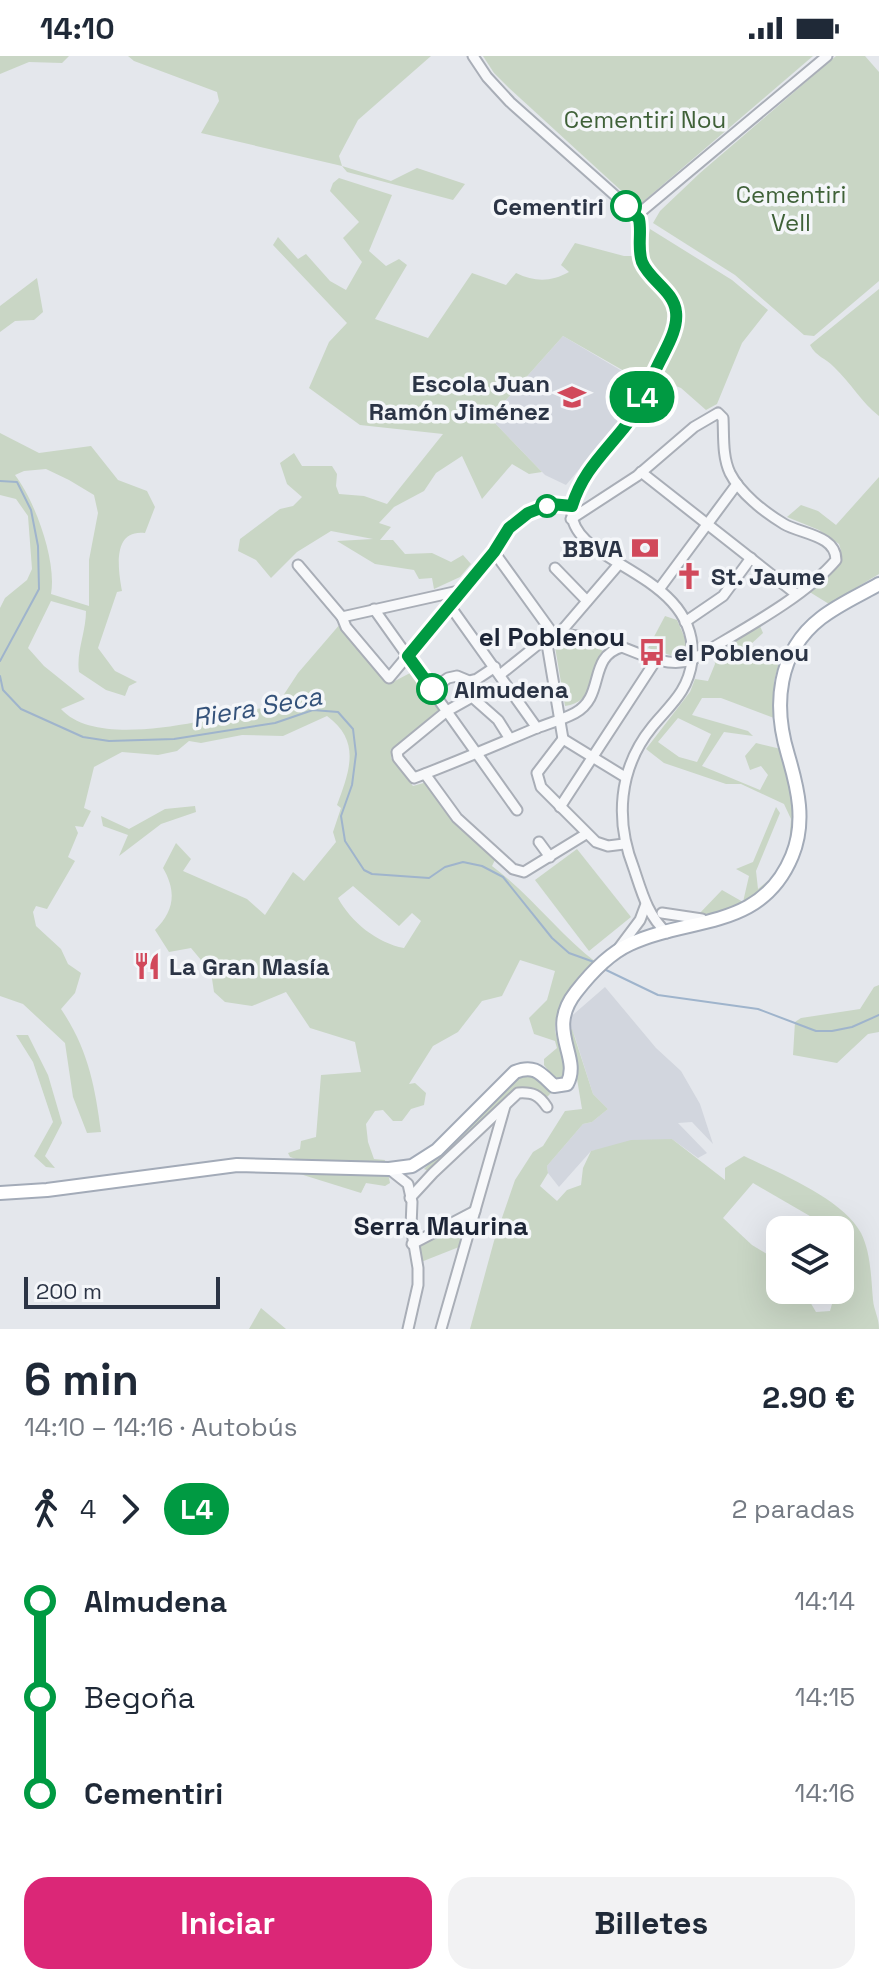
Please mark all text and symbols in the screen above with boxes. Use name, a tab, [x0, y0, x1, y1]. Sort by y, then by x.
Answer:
text: 14:10	[40, 9, 115, 48]
park label: Cementiri Nou	[564, 104, 726, 135]
park label: Cementiri Vell	[736, 179, 846, 238]
place label: Cementiri	[493, 191, 604, 222]
marker: Cementiri	[611, 191, 641, 221]
place label: Escola Juan Ramón Jiménez	[369, 368, 550, 427]
line badge: L4	[606, 371, 678, 423]
text: L4	[626, 379, 658, 415]
school or university icon: Escola Juan Ramón Jiménez	[557, 382, 587, 412]
unlabelled marker	[536, 495, 558, 517]
place label: BBVA	[562, 533, 623, 564]
bank icon: BBVA	[630, 533, 660, 563]
church icon: St. Jaume	[674, 561, 704, 591]
place label: St. Jaume	[711, 561, 826, 592]
district label: el Poblenou	[479, 620, 625, 654]
bus stop icon: el Poblenou	[637, 637, 667, 667]
place label: el Poblenou	[674, 637, 809, 668]
marker: Almudena	[417, 674, 447, 704]
place label: Almudena	[454, 674, 569, 705]
water label: Riera Seca	[190, 679, 325, 735]
restaurant icon: La Gran Masía	[132, 951, 162, 981]
place label: La Gran Masía	[169, 951, 330, 982]
district label: Serra Maurina	[354, 1209, 528, 1243]
map controls	[766, 1216, 854, 1304]
button: layers	[766, 1216, 854, 1304]
scale bar	[24, 1273, 220, 1309]
text: 200 m	[36, 1277, 102, 1305]
text: 6 min	[24, 1352, 139, 1408]
text: 2.90 €	[762, 1378, 855, 1417]
text: 14:10 – 14:16 · Autobús	[24, 1410, 297, 1444]
icon: walk	[24, 1487, 68, 1531]
icon: forward	[108, 1487, 152, 1531]
text: L4	[180, 1491, 213, 1527]
text: 4	[80, 1492, 96, 1526]
text: 2 paradas	[732, 1492, 855, 1526]
text: Almudena	[84, 1582, 227, 1621]
text: 14:14	[794, 1584, 855, 1618]
text: Begoña	[84, 1678, 195, 1717]
text: 14:15	[795, 1680, 855, 1714]
text: Cementiri	[84, 1774, 223, 1813]
text: 14:16	[795, 1776, 855, 1810]
button: Iniciar	[24, 1877, 432, 1969]
button: Billetes	[448, 1877, 855, 1969]

